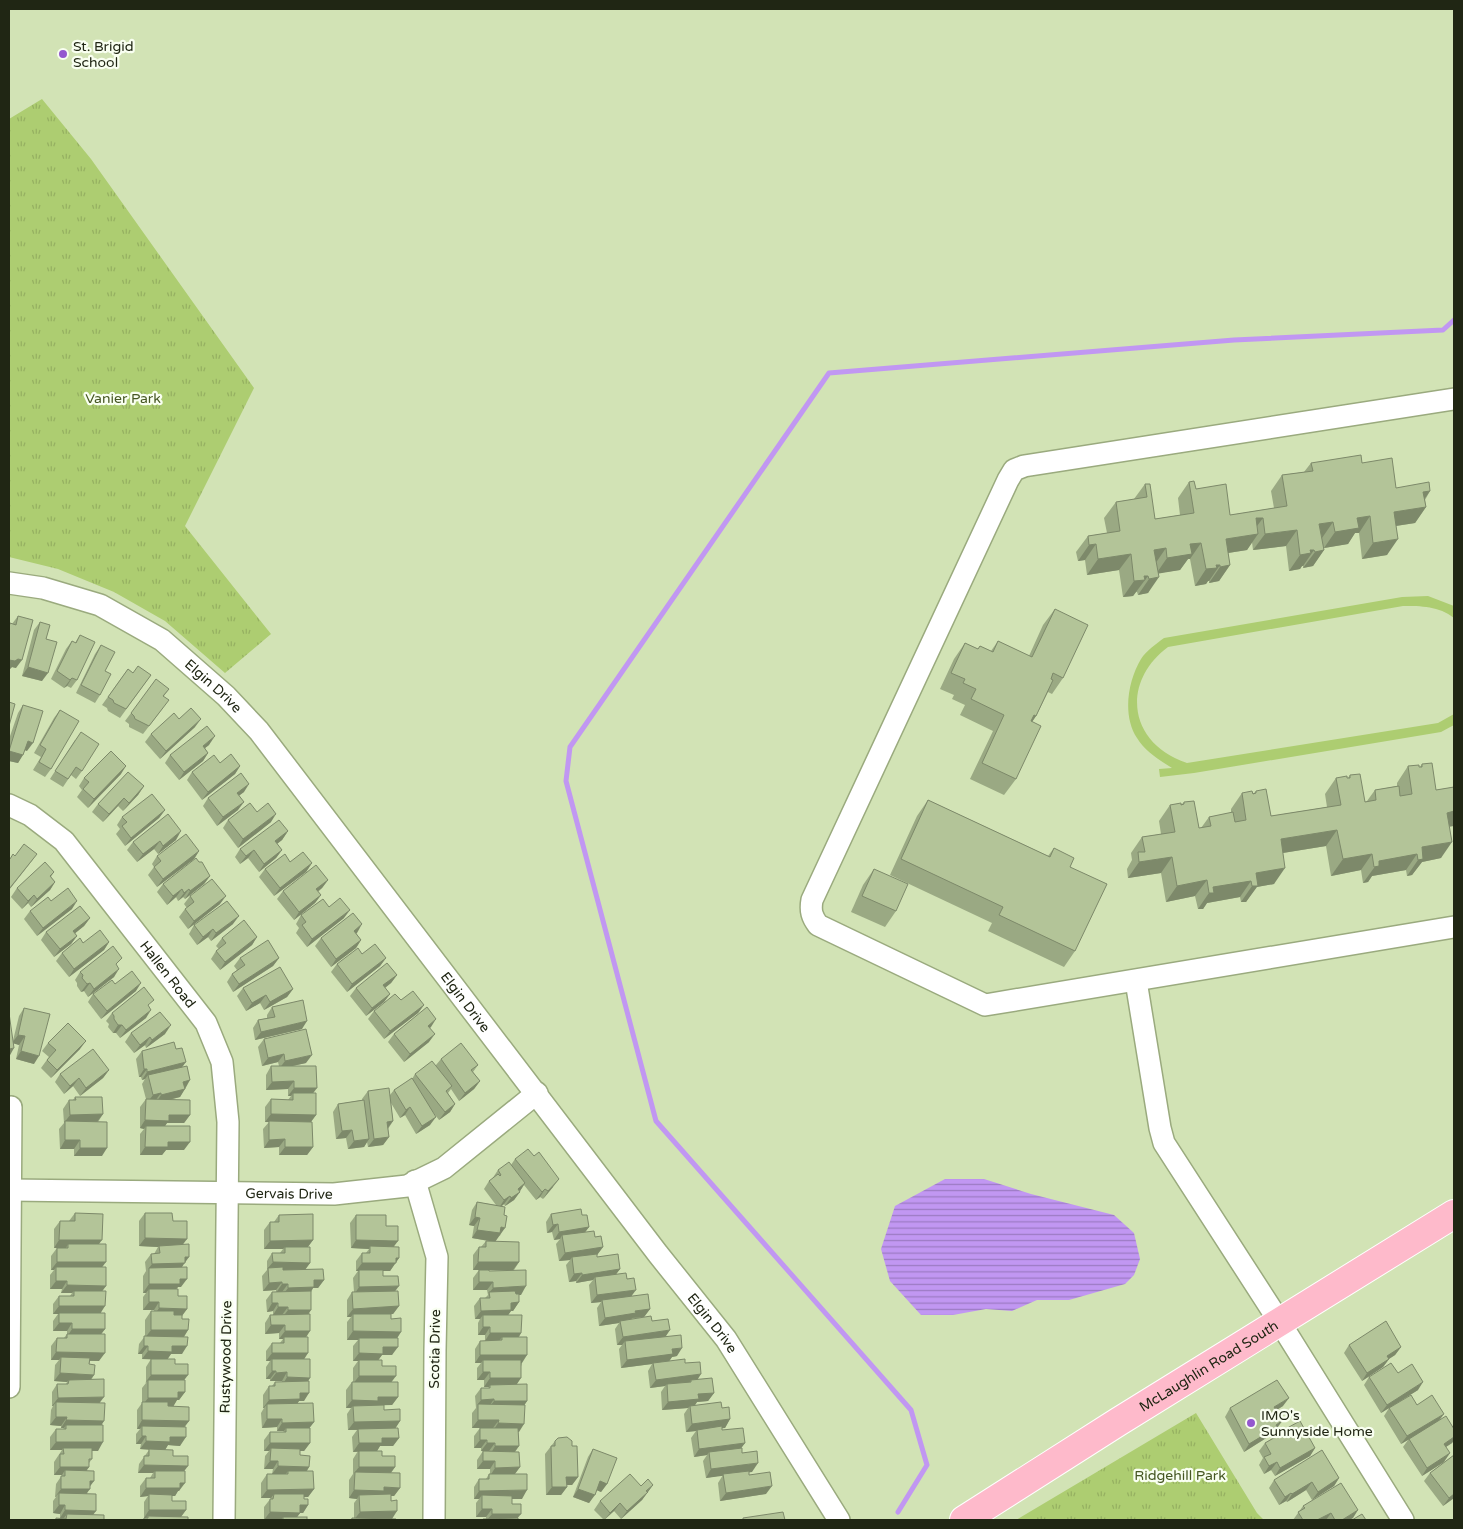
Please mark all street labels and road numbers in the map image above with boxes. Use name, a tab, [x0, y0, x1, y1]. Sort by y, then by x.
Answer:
street label: Elgin Drive	[181, 655, 246, 716]
street label: Hallen Road	[136, 937, 199, 1011]
street label: Elgin Drive	[437, 968, 494, 1036]
street label: Gervais Drive	[245, 1184, 333, 1202]
street label: Elgin Drive	[684, 1289, 741, 1356]
street label: Rustywood Drive	[217, 1300, 235, 1414]
street label: Scotia Drive	[426, 1309, 444, 1389]
street label: McLaughlin Road South	[1136, 1317, 1281, 1415]

